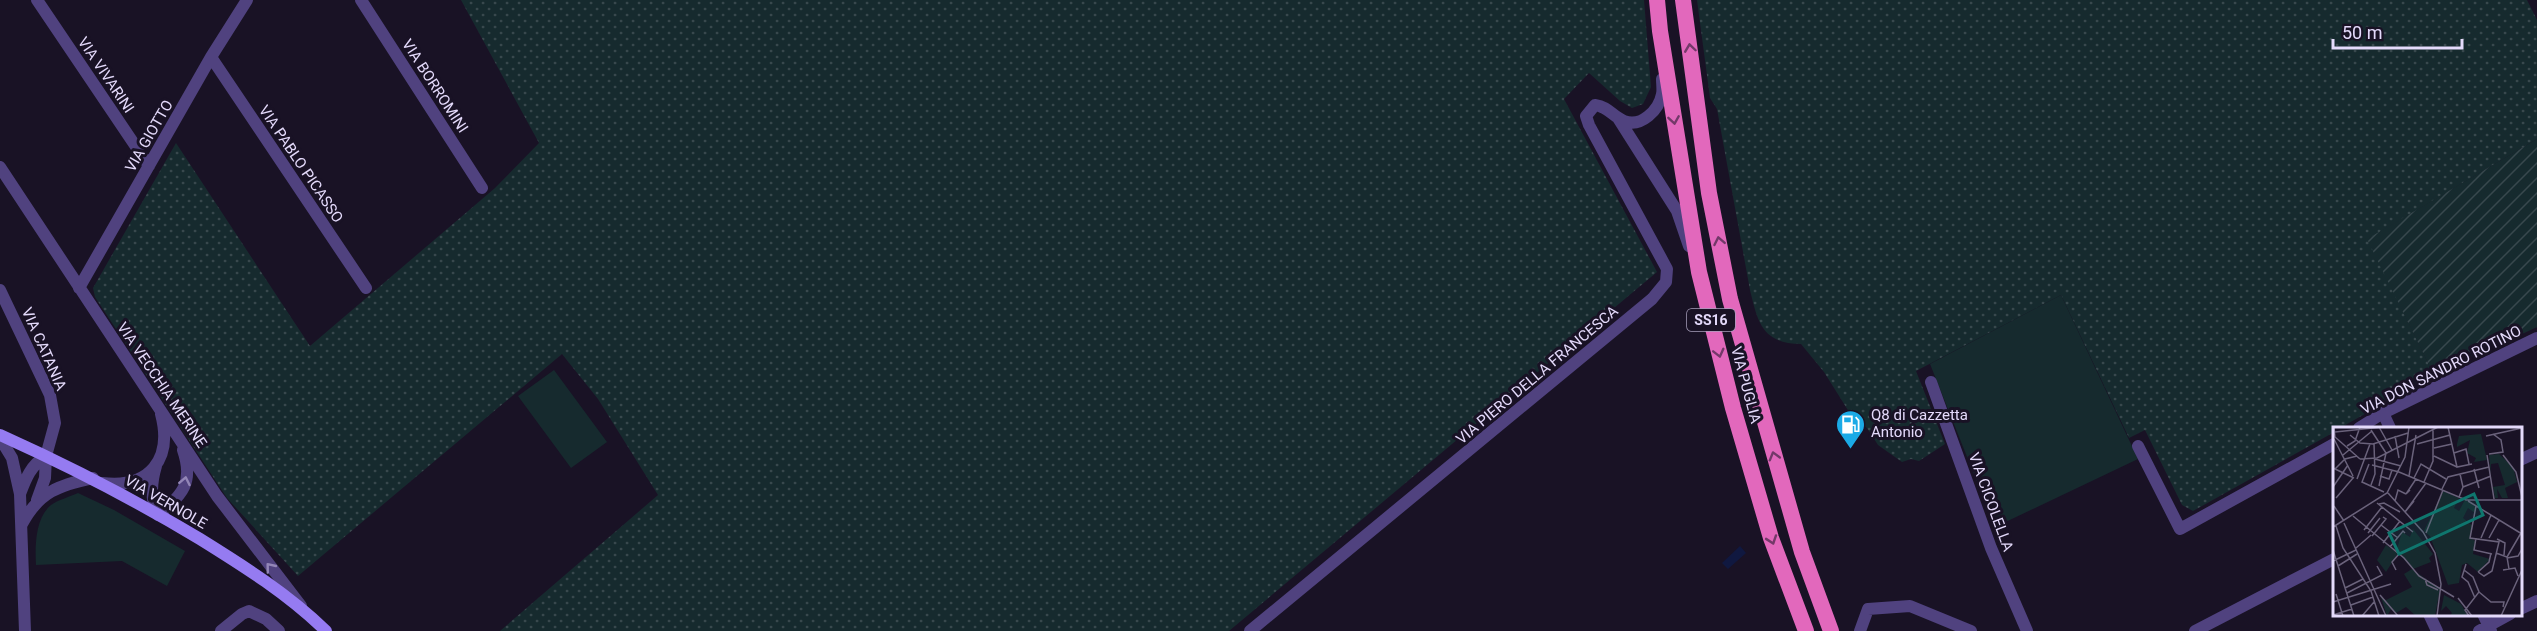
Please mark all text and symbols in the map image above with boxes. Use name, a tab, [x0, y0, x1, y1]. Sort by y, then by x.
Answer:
scale bar	[2333, 12, 2462, 50]
text: 50 m	[2342, 22, 2382, 43]
street label: VIA VIVARINI	[74, 34, 138, 116]
street label: VIA BORROMINI	[398, 36, 472, 136]
one-way arrow	[1684, 44, 1696, 53]
street label: VIA GIOTTO	[121, 97, 177, 175]
street label: VIA PABLO PICASSO	[255, 102, 347, 226]
one-way arrow	[1667, 115, 1680, 125]
one-way arrow	[1713, 237, 1726, 247]
street label: VIA PIERO DELLA FRANCESCA	[1452, 302, 1622, 448]
street label: VIA CATANIA	[18, 305, 70, 393]
road number: SS16	[1687, 309, 1735, 331]
street label: VIA VECCHIA MERINE	[113, 319, 211, 452]
street label: VIA DON SANDRO ROTINO	[2358, 322, 2524, 418]
street label: VIA PUGLIA	[1727, 345, 1765, 426]
one-way arrow	[1712, 347, 1724, 358]
place label: Q8 di Cazzetta Antonio	[1871, 406, 1968, 441]
fuel station icon: Q8 di Cazzetta Antonio	[1834, 408, 1866, 450]
inset map	[2333, 427, 2522, 616]
street label: VIA CICOLELLA	[1965, 450, 2017, 554]
one-way arrow	[1769, 451, 1781, 462]
street label: VIA VERNOLE	[122, 471, 211, 533]
one-way arrow	[178, 476, 191, 486]
one-way arrow	[1764, 535, 1777, 545]
one-way arrow	[267, 563, 278, 574]

